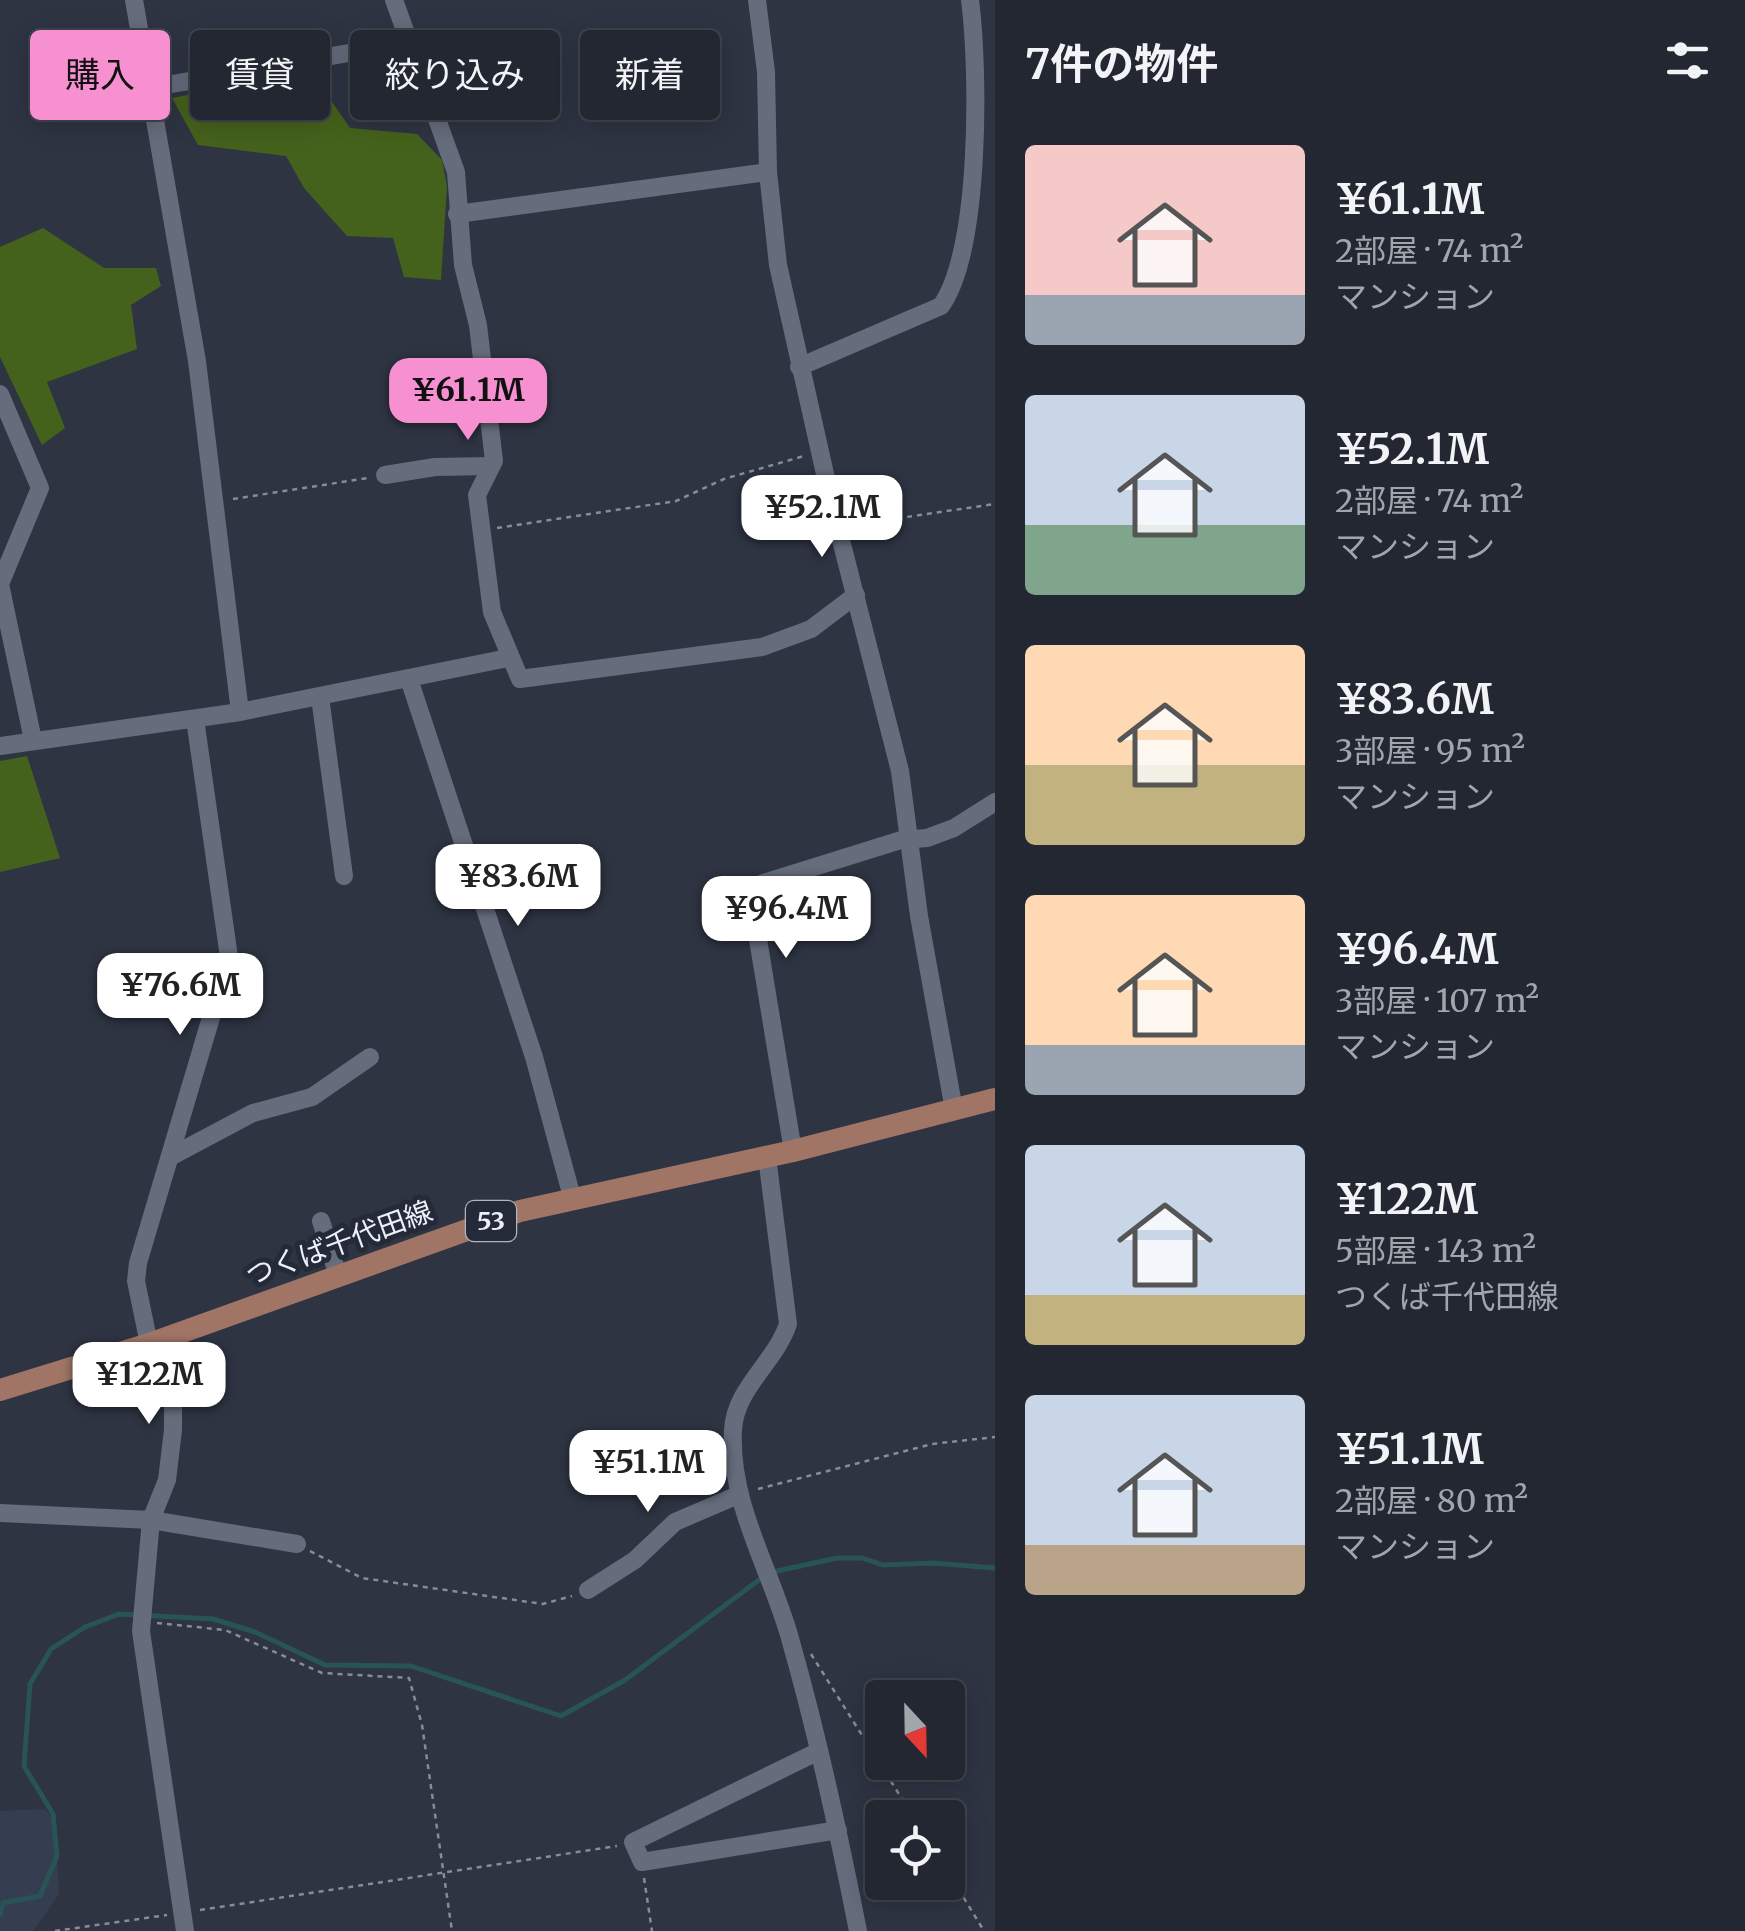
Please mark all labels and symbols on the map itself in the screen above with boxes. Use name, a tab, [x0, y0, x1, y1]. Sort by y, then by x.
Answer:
pin: ¥61.1M	[387, 358, 549, 443]
pin: ¥52.1M	[741, 475, 903, 560]
pin: ¥83.6M	[437, 844, 599, 929]
pin: ¥96.4M	[705, 876, 867, 961]
pin: ¥76.6M	[99, 953, 261, 1038]
street label: つくば千代田線	[241, 1193, 437, 1293]
road number: 53	[466, 1201, 516, 1241]
pin: ¥122M	[79, 1342, 219, 1427]
pin: ¥51.1M	[567, 1430, 729, 1515]
north arrow	[865, 1680, 965, 1780]

